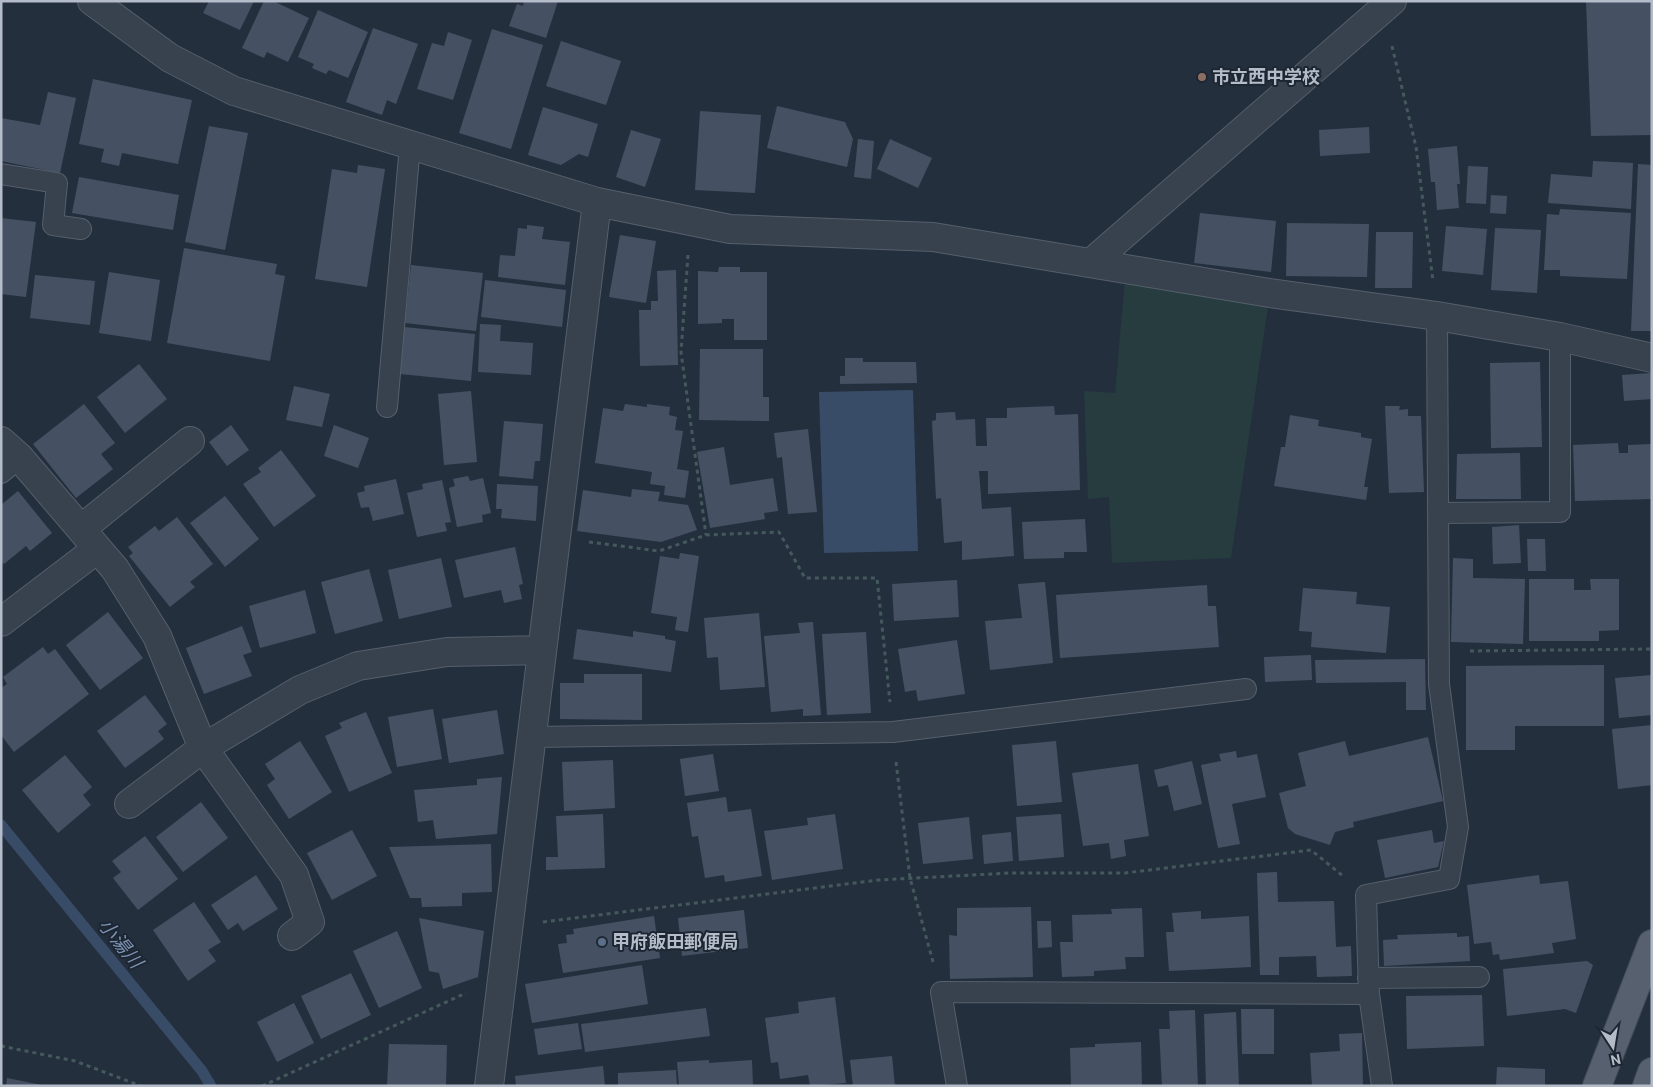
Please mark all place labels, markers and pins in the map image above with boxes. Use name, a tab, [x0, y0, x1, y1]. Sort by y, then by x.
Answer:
place label: 市立西中学校	[1212, 66, 1320, 87]
marker: 市立西中学校	[1196, 71, 1208, 83]
place label: 甲府飯田郵便局	[612, 931, 738, 952]
marker: 甲府飯田郵便局	[596, 936, 608, 948]

